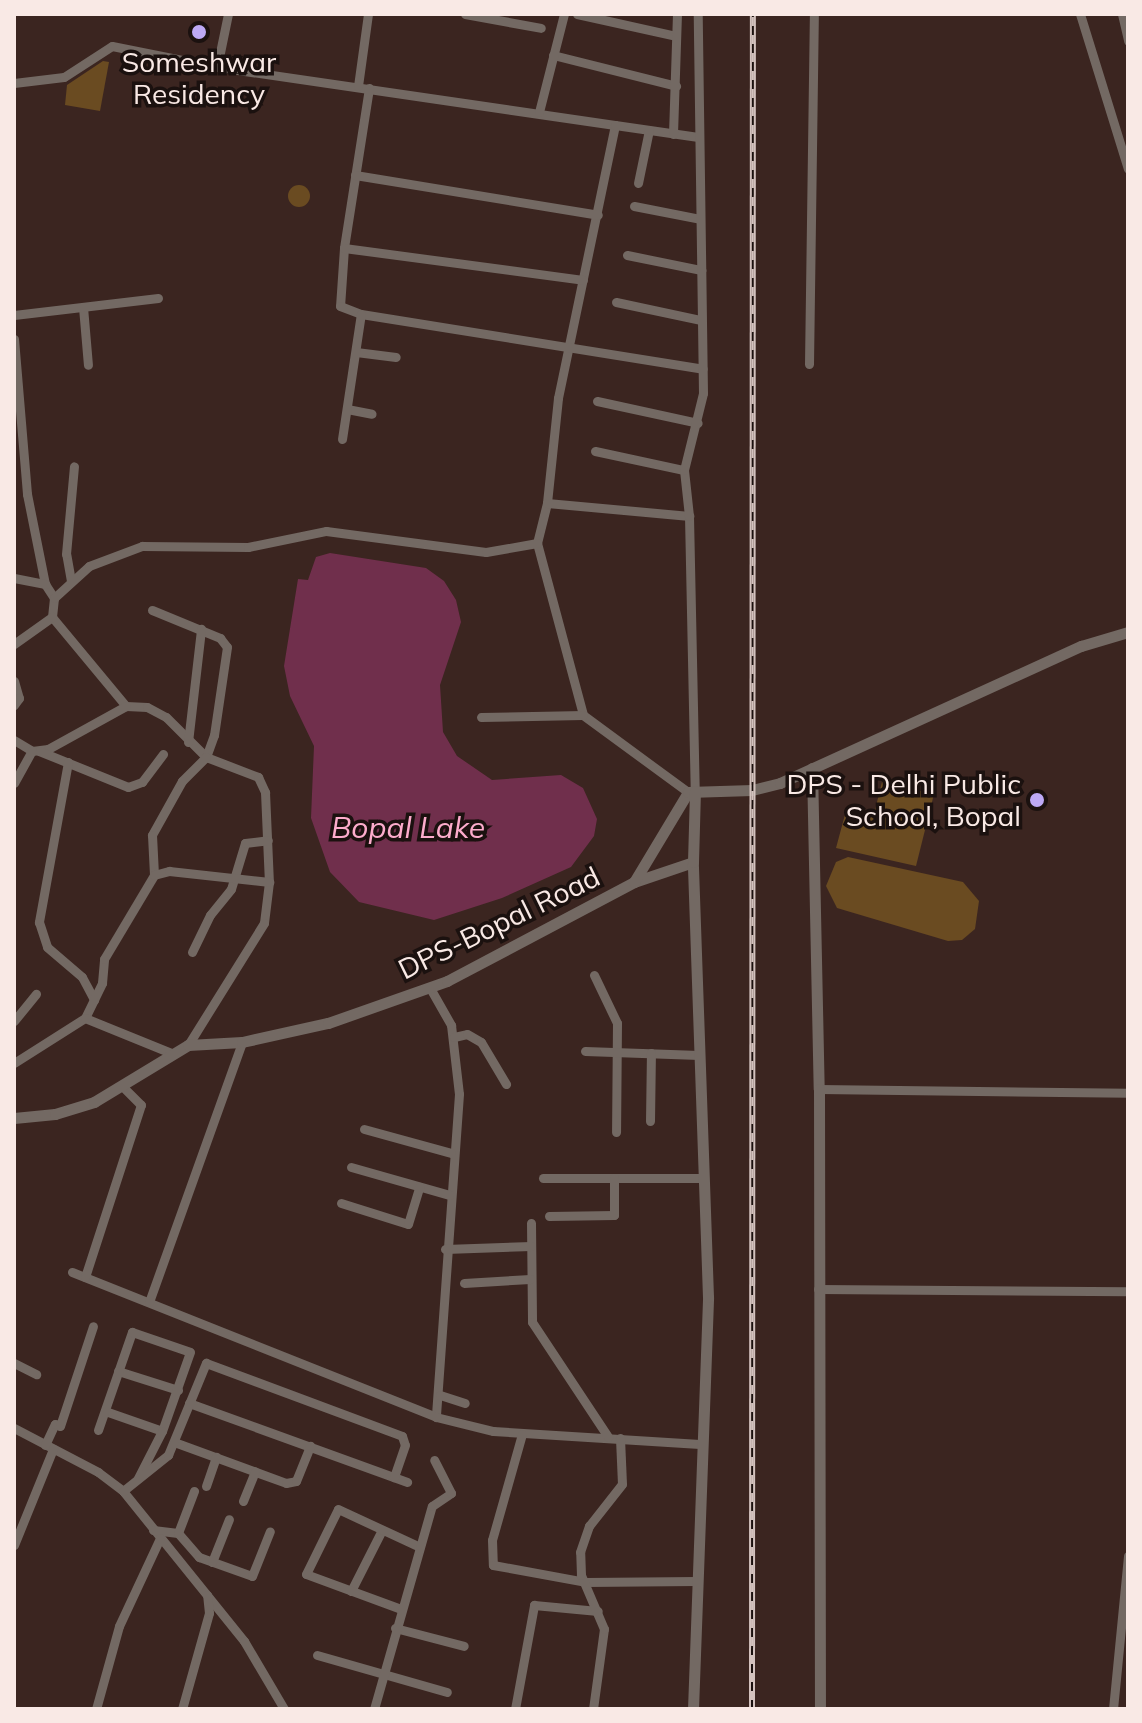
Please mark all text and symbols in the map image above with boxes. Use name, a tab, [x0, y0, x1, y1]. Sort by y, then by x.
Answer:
marker: Someshwar Residency	[190, 23, 208, 41]
place label: Someshwar Residency	[122, 45, 276, 111]
place label: DPS - Delhi Public School, Bopal	[786, 767, 1021, 833]
marker: DPS - Delhi Public School, Bopal	[1028, 791, 1046, 809]
water label: Bopal Lake	[331, 809, 485, 845]
street label: DPS-Bopal Road	[393, 860, 605, 986]

